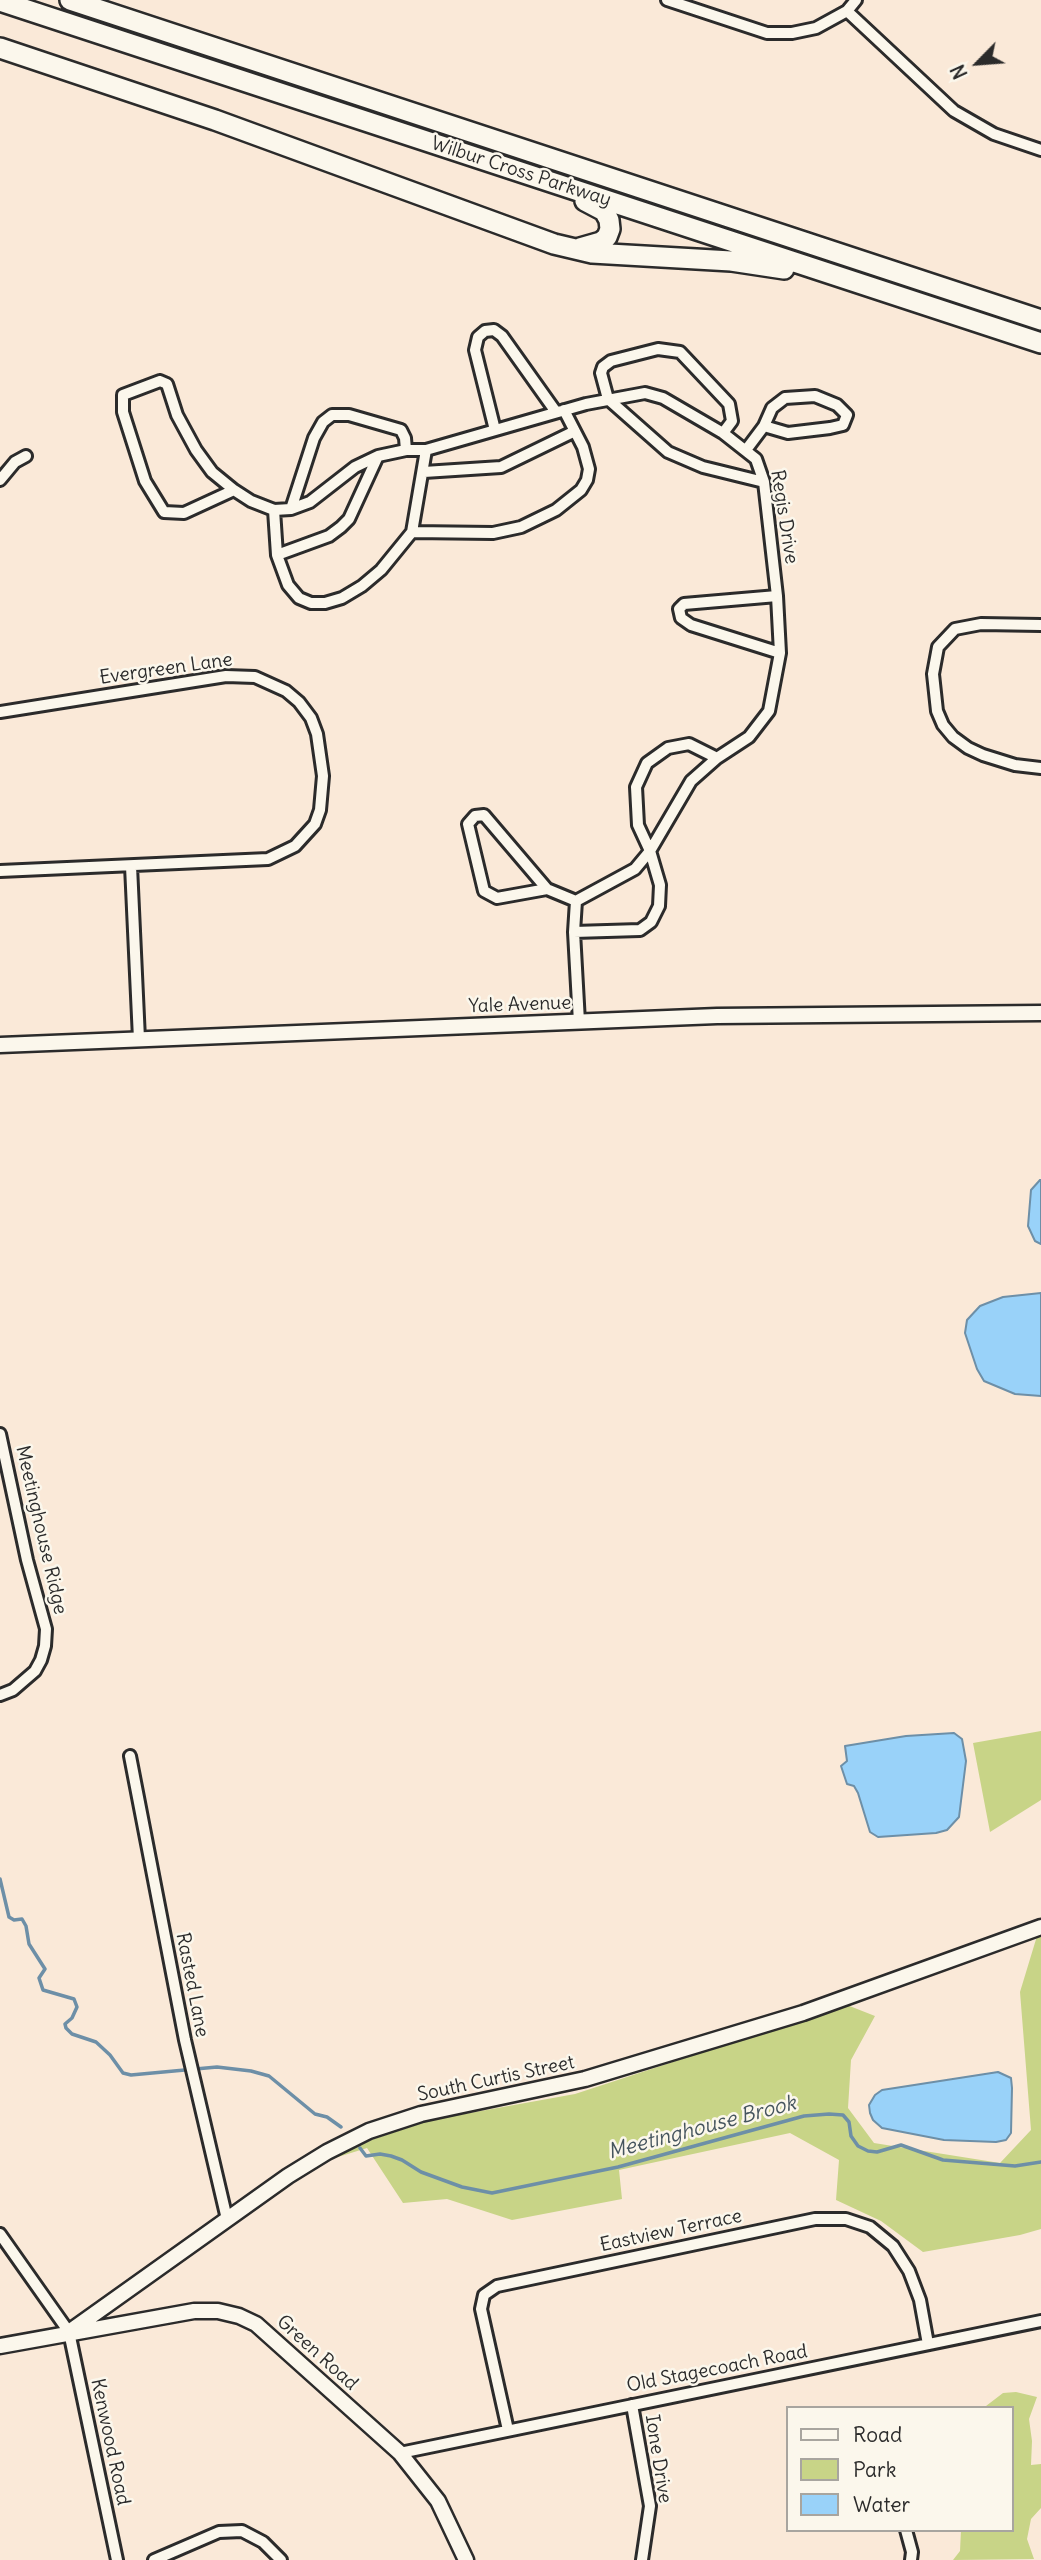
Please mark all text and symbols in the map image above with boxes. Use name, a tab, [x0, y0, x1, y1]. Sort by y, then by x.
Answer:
north arrow	[943, 28, 1013, 98]
text: N	[945, 61, 973, 83]
street label: Wilbur Cross Parkway	[428, 132, 614, 212]
street label: Regis Drive	[765, 468, 803, 566]
street label: Evergreen Lane	[98, 648, 234, 690]
street label: Yale Avenue	[468, 992, 572, 1018]
street label: Meetinghouse Ridge	[10, 1443, 72, 1617]
street label: Rasted Lane	[171, 1931, 213, 2039]
street label: South Curtis Street	[415, 2051, 577, 2107]
water label: Meetinghouse Brook	[605, 2091, 799, 2165]
street label: Eastview Terrace	[598, 2205, 744, 2257]
street label: Green Road	[272, 2311, 362, 2395]
street label: Old Stagecoach Road	[625, 2340, 809, 2398]
street label: Kenwood Road	[85, 2377, 135, 2507]
legend	[786, 2406, 1013, 2532]
street label: Ione Drive	[640, 2413, 676, 2505]
text: Road	[853, 2421, 902, 2448]
text: Park	[853, 2456, 896, 2483]
text: Water	[853, 2491, 910, 2518]

